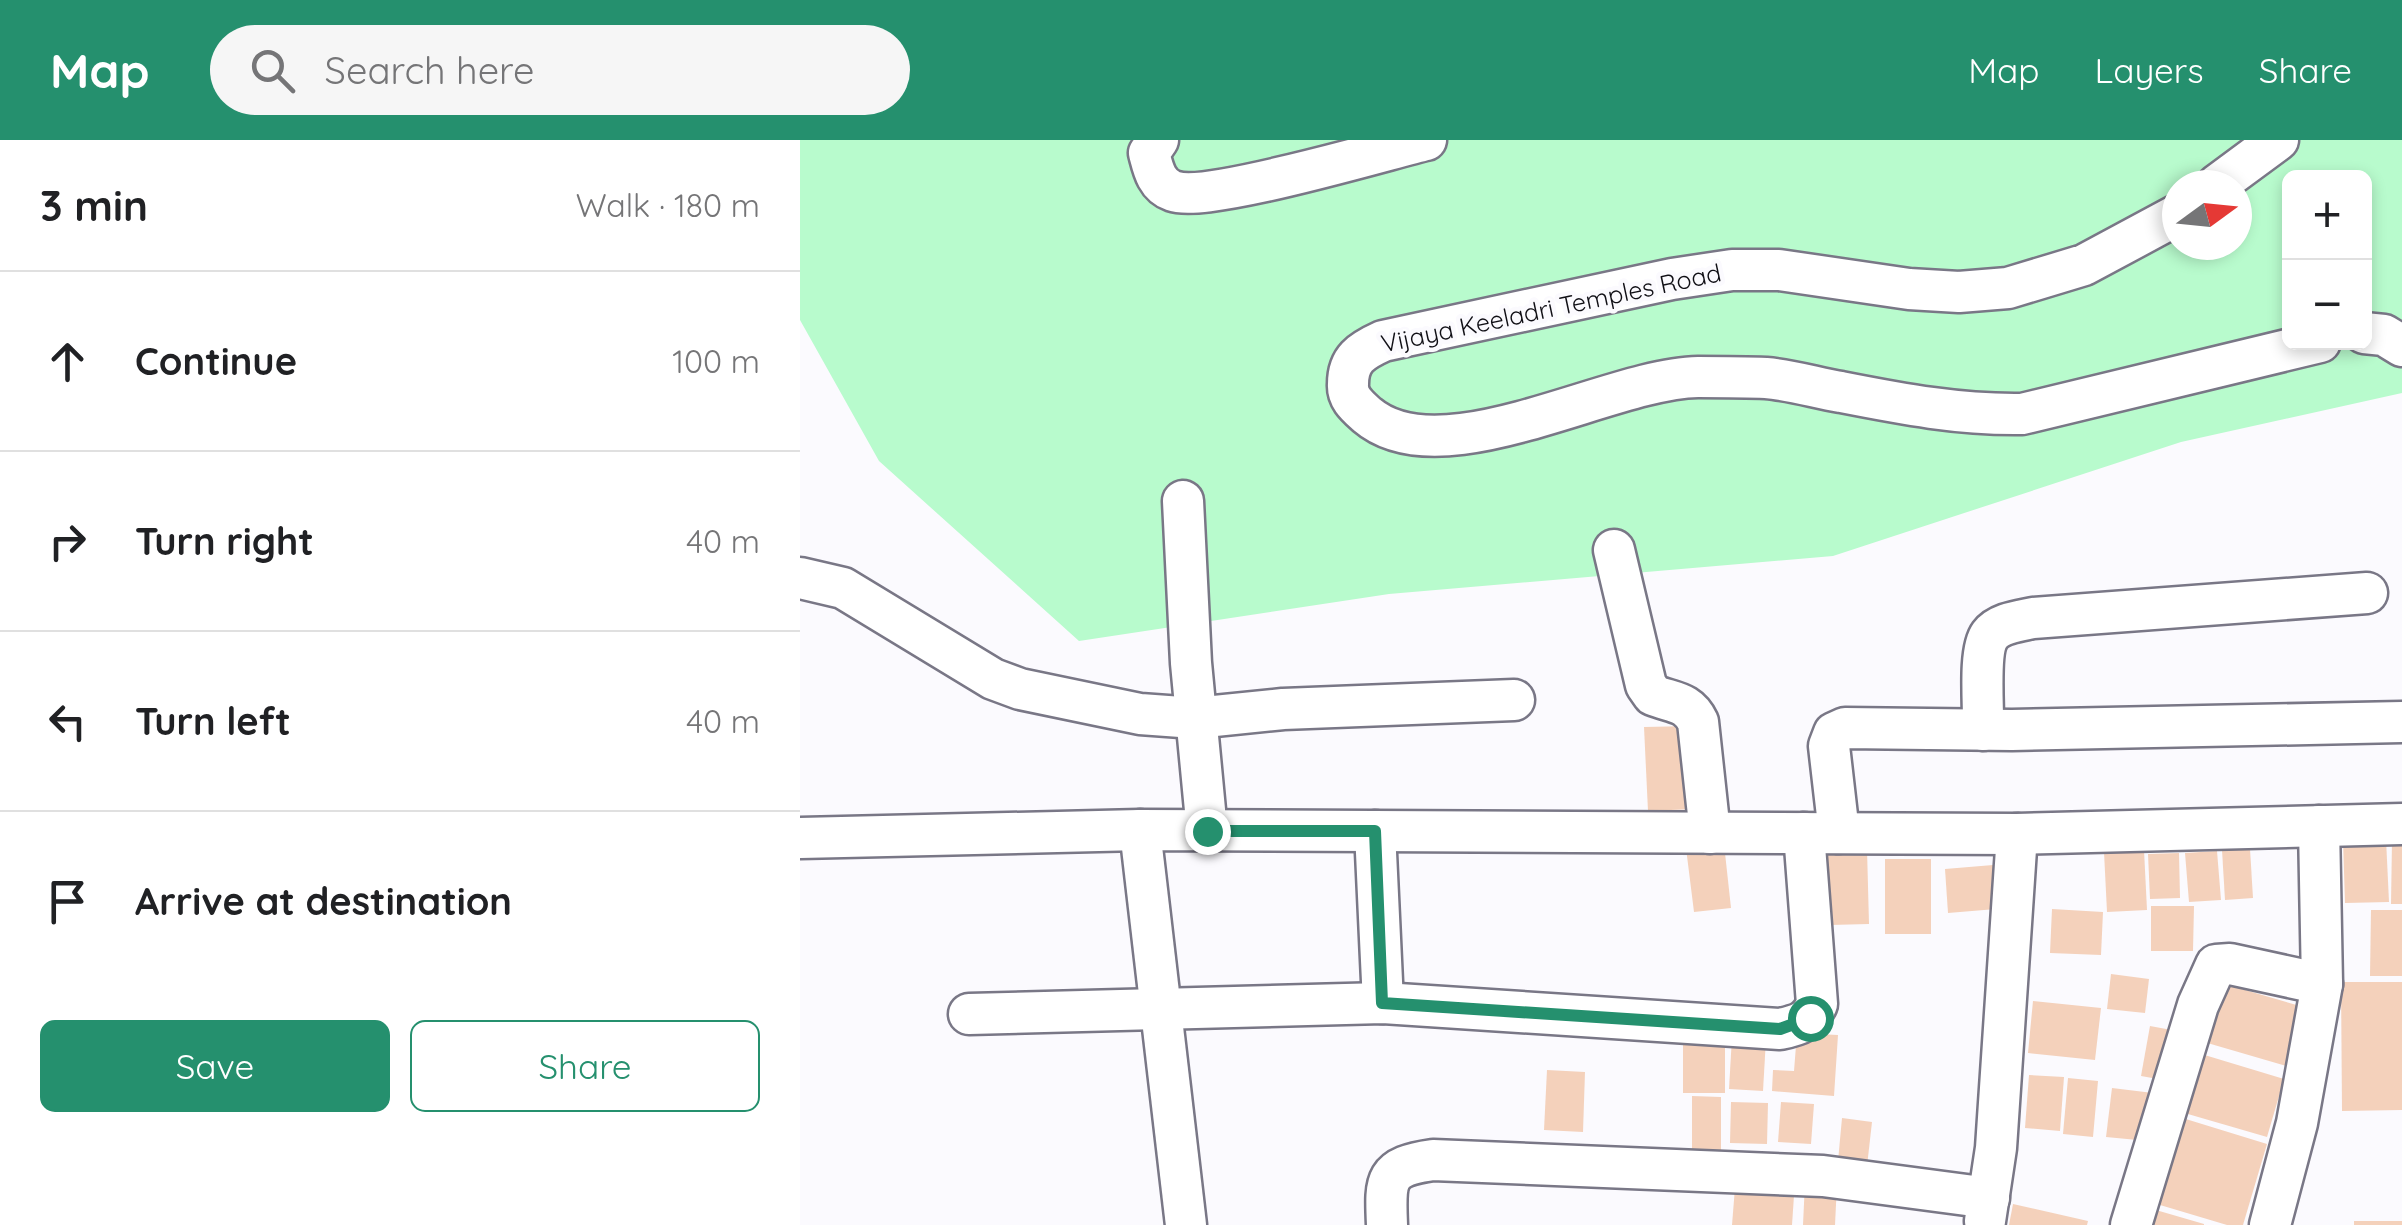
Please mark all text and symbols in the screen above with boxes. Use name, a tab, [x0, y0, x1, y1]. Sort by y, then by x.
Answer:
search box	[210, 25, 910, 115]
text: Map	[50, 40, 150, 100]
icon: search	[245, 43, 300, 98]
text: Search here	[325, 46, 534, 94]
text: Map	[1968, 48, 2040, 92]
text: Layers	[2095, 48, 2204, 92]
text: Share	[2259, 48, 2352, 92]
north arrow	[2162, 170, 2252, 260]
map controls	[2282, 170, 2372, 350]
button: +	[2282, 170, 2372, 260]
text: 3 min	[40, 179, 148, 232]
text: Walk · 180 m	[576, 185, 760, 225]
street label: Vijaya Keeladri Temples Road	[1378, 256, 1724, 359]
button: −	[2282, 260, 2372, 350]
icon: ahead	[40, 334, 95, 389]
text: Continue	[135, 337, 297, 385]
text: 100 m	[672, 341, 760, 381]
icon: right	[40, 514, 95, 569]
text: Turn right	[135, 517, 314, 565]
text: 40 m	[686, 521, 760, 561]
icon: left	[40, 694, 95, 749]
text: Turn left	[135, 697, 291, 745]
text: 40 m	[686, 701, 760, 741]
route end	[1185, 809, 1231, 855]
icon: arrive	[40, 874, 95, 929]
text: Arrive at destination	[135, 877, 512, 925]
route start	[1788, 996, 1834, 1042]
button: Save	[40, 1020, 390, 1112]
button: Share	[410, 1020, 760, 1112]

